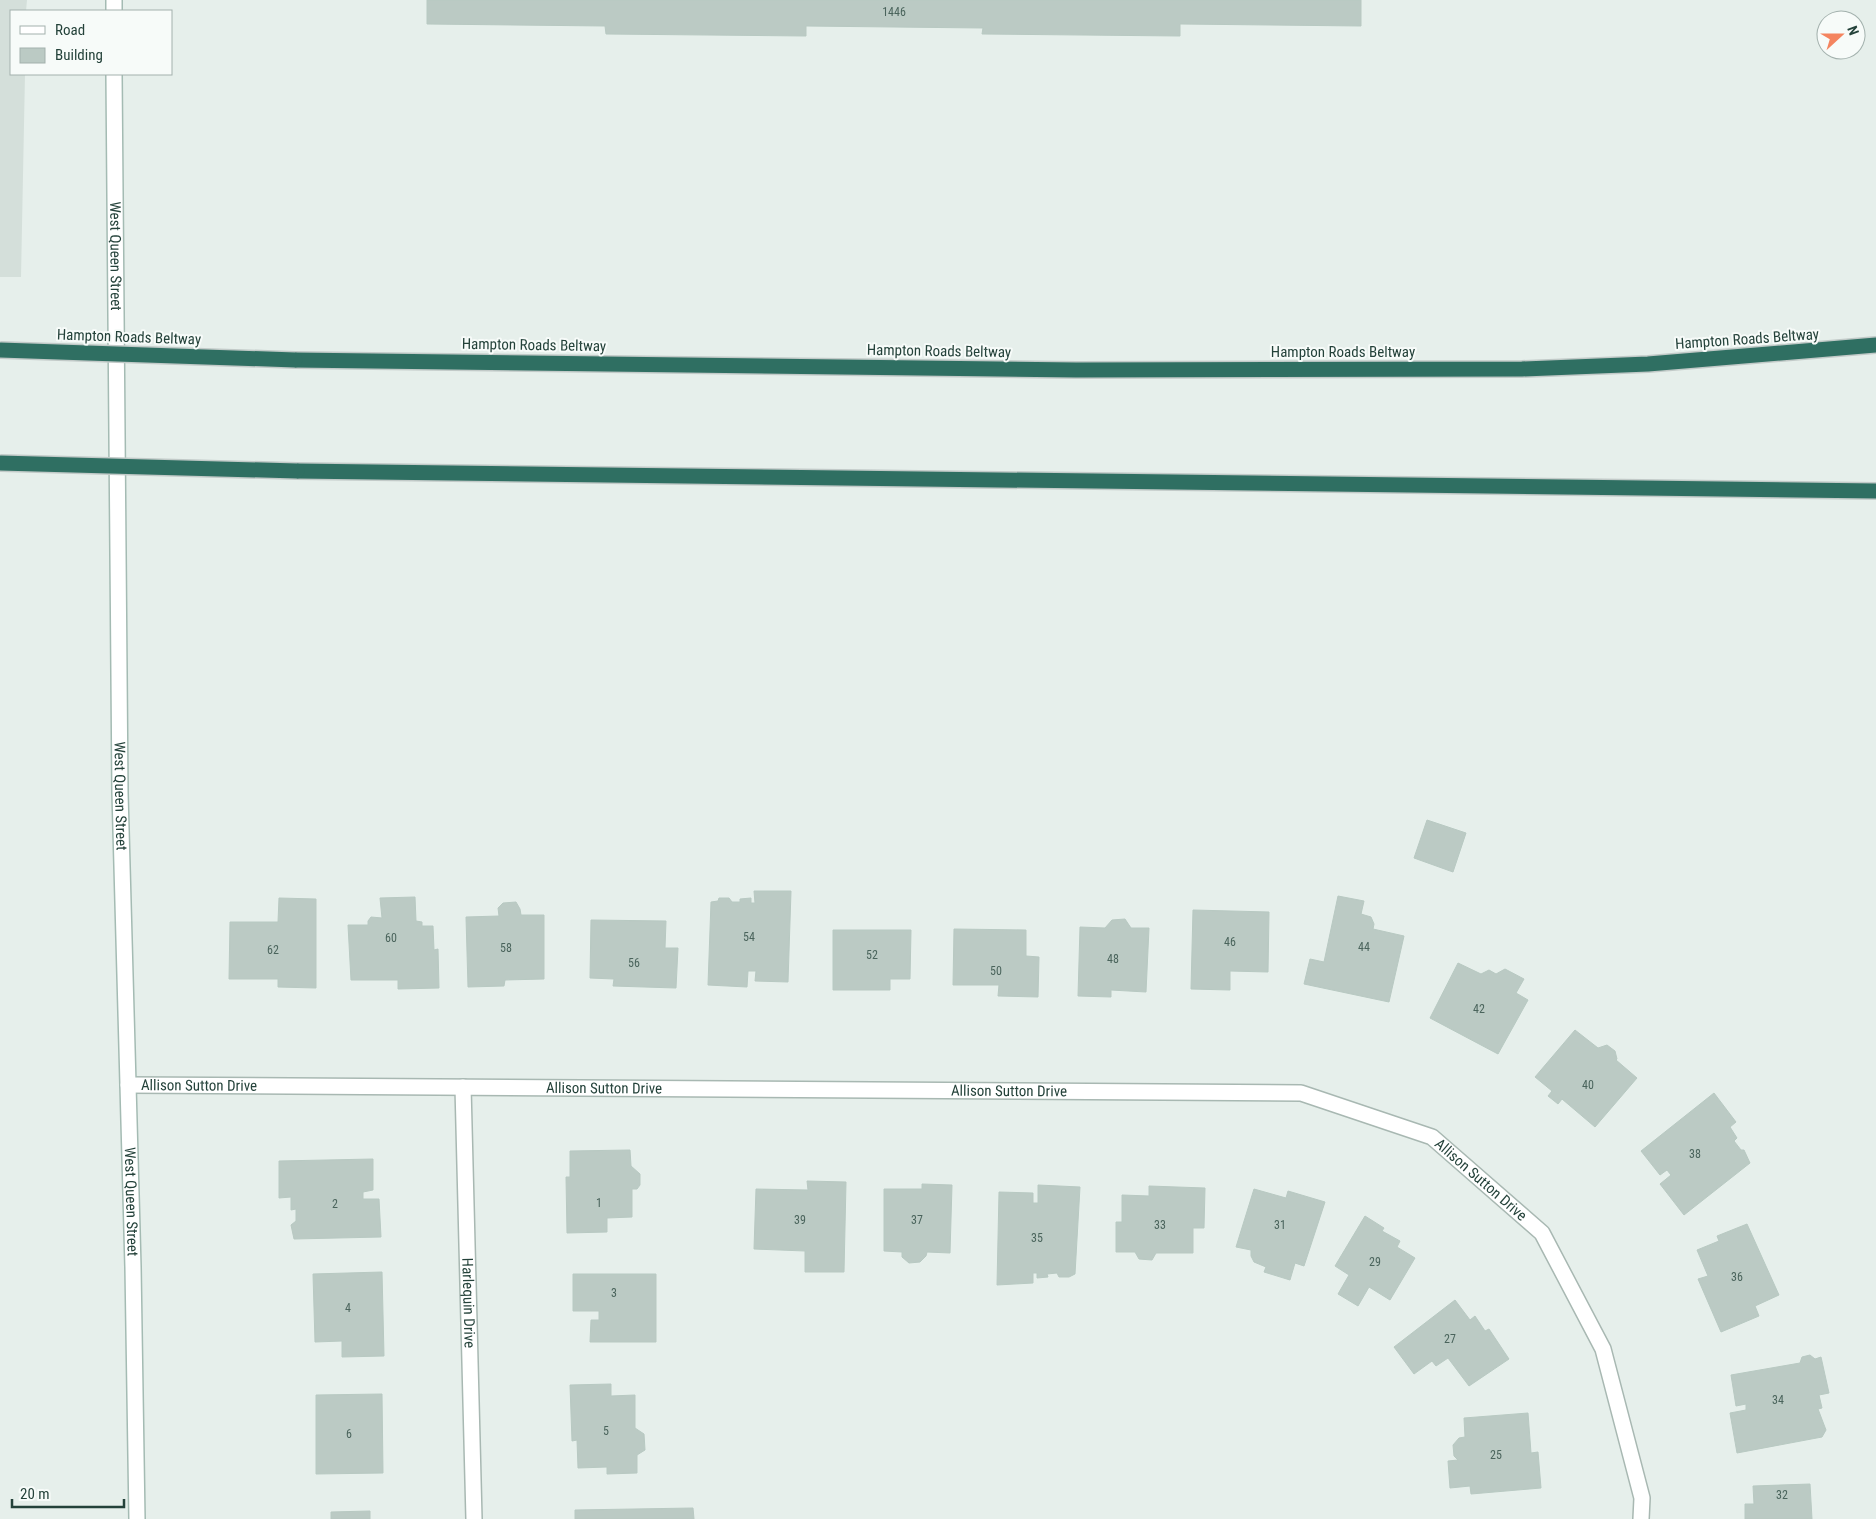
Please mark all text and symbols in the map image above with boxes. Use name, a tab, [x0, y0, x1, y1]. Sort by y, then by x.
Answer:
house number: 1446	[882, 5, 906, 19]
legend	[10, 10, 172, 75]
north arrow	[1816, 10, 1866, 60]
text: Road	[55, 21, 85, 39]
text: N	[1844, 23, 1862, 37]
text: Building	[55, 46, 103, 64]
street label: West Queen Street	[106, 201, 125, 311]
street label: Hampton Roads Beltway	[57, 325, 201, 349]
street label: Hampton Roads Beltway	[1674, 325, 1820, 353]
street label: Hampton Roads Beltway	[462, 335, 606, 355]
street label: Hampton Roads Beltway	[867, 341, 1011, 361]
street label: Hampton Roads Beltway	[1271, 343, 1415, 361]
street label: West Queen Street	[111, 741, 131, 851]
house number: 54	[743, 930, 755, 944]
house number: 60	[385, 931, 397, 945]
house number: 46	[1224, 935, 1236, 949]
house number: 44	[1358, 940, 1370, 954]
house number: 58	[500, 941, 512, 955]
house number: 62	[267, 943, 279, 957]
house number: 52	[866, 948, 878, 962]
house number: 48	[1107, 952, 1119, 966]
house number: 56	[628, 956, 640, 970]
house number: 50	[990, 964, 1002, 978]
house number: 42	[1473, 1002, 1485, 1016]
street label: Allison Sutton Drive	[141, 1076, 257, 1095]
house number: 40	[1582, 1078, 1594, 1092]
street label: Allison Sutton Drive	[546, 1079, 662, 1098]
street label: Allison Sutton Drive	[951, 1082, 1067, 1100]
street label: Allison Sutton Drive	[1431, 1135, 1530, 1225]
street label: West Queen Street	[121, 1147, 142, 1257]
house number: 38	[1689, 1147, 1701, 1161]
house number: 1	[596, 1196, 602, 1210]
house number: 2	[332, 1197, 338, 1211]
house number: 39	[794, 1213, 806, 1227]
house number: 37	[911, 1213, 923, 1227]
house number: 33	[1154, 1218, 1166, 1232]
house number: 31	[1274, 1218, 1286, 1232]
house number: 35	[1031, 1231, 1043, 1245]
house number: 29	[1369, 1255, 1381, 1269]
street label: Harlequin Drive	[458, 1257, 479, 1348]
house number: 36	[1731, 1270, 1743, 1284]
house number: 3	[611, 1286, 617, 1300]
house number: 4	[345, 1301, 351, 1315]
house number: 27	[1444, 1332, 1456, 1346]
house number: 34	[1772, 1393, 1784, 1407]
house number: 5	[603, 1424, 609, 1438]
house number: 6	[346, 1427, 352, 1441]
house number: 25	[1490, 1448, 1502, 1462]
scale bar	[12, 1476, 125, 1508]
text: 20 m	[20, 1485, 50, 1503]
house number: 32	[1776, 1488, 1788, 1502]

